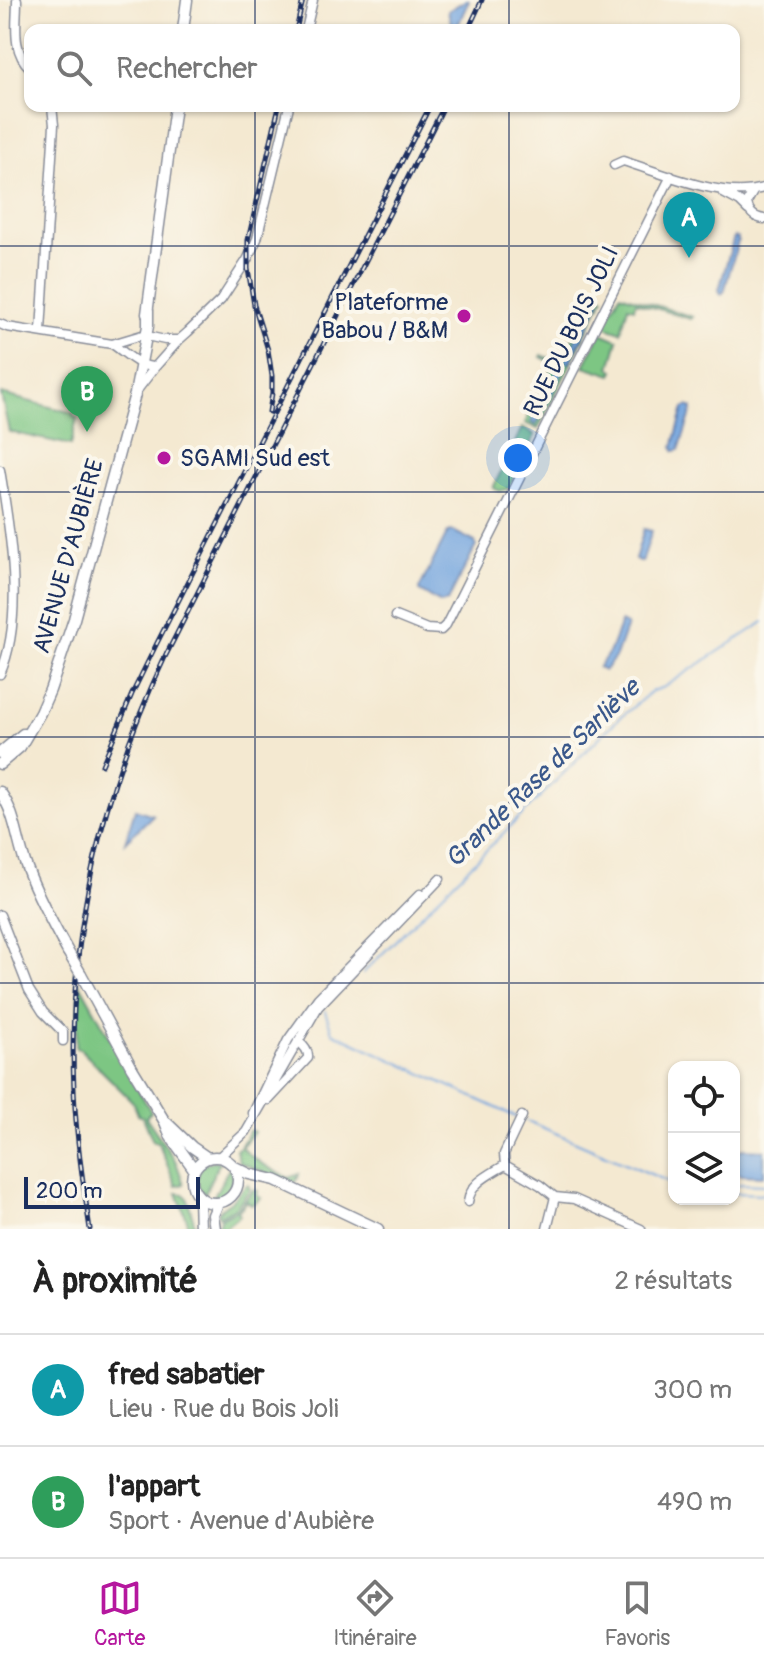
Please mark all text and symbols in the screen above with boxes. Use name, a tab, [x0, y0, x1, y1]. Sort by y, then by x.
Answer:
search box	[24, 24, 740, 112]
icon: search	[52, 46, 96, 90]
text: Rechercher	[116, 50, 258, 87]
pin: A	[663, 192, 715, 258]
street label: RUE DU BOIS JOLI	[518, 242, 625, 421]
place label: Plateforme Babou / B&M	[322, 288, 448, 345]
marker: Plateforme Babou / B&M	[455, 307, 473, 325]
pin: B	[61, 366, 113, 432]
your location	[498, 438, 538, 478]
place label: SGAMI Sud est	[180, 444, 330, 473]
marker: SGAMI Sud est	[155, 449, 173, 467]
street label: AVENUE D'AUBIÈRE	[27, 456, 110, 657]
water label: Grande Rase de Sarliève	[439, 671, 648, 875]
map controls	[668, 1061, 740, 1205]
button: locate	[668, 1061, 740, 1133]
button: layers	[668, 1133, 740, 1205]
scale bar	[24, 1173, 200, 1209]
text: 200 m	[36, 1177, 103, 1205]
text: À proximité	[32, 1260, 198, 1303]
text: 2 résultats	[614, 1265, 732, 1297]
text: fred sabatier	[108, 1356, 264, 1393]
text: A	[50, 1374, 66, 1406]
text: 300 m	[653, 1374, 732, 1406]
text: Lieu · Rue du Bois Joli	[108, 1393, 339, 1425]
text: l'appart	[108, 1468, 200, 1505]
text: B	[51, 1486, 65, 1518]
text: 490 m	[657, 1486, 732, 1518]
text: Sport · Avenue d'Aubière	[108, 1505, 374, 1537]
tab: Carte	[94, 1576, 145, 1652]
tab: Itinéraire	[333, 1576, 417, 1652]
tab: Favoris	[605, 1576, 670, 1652]

